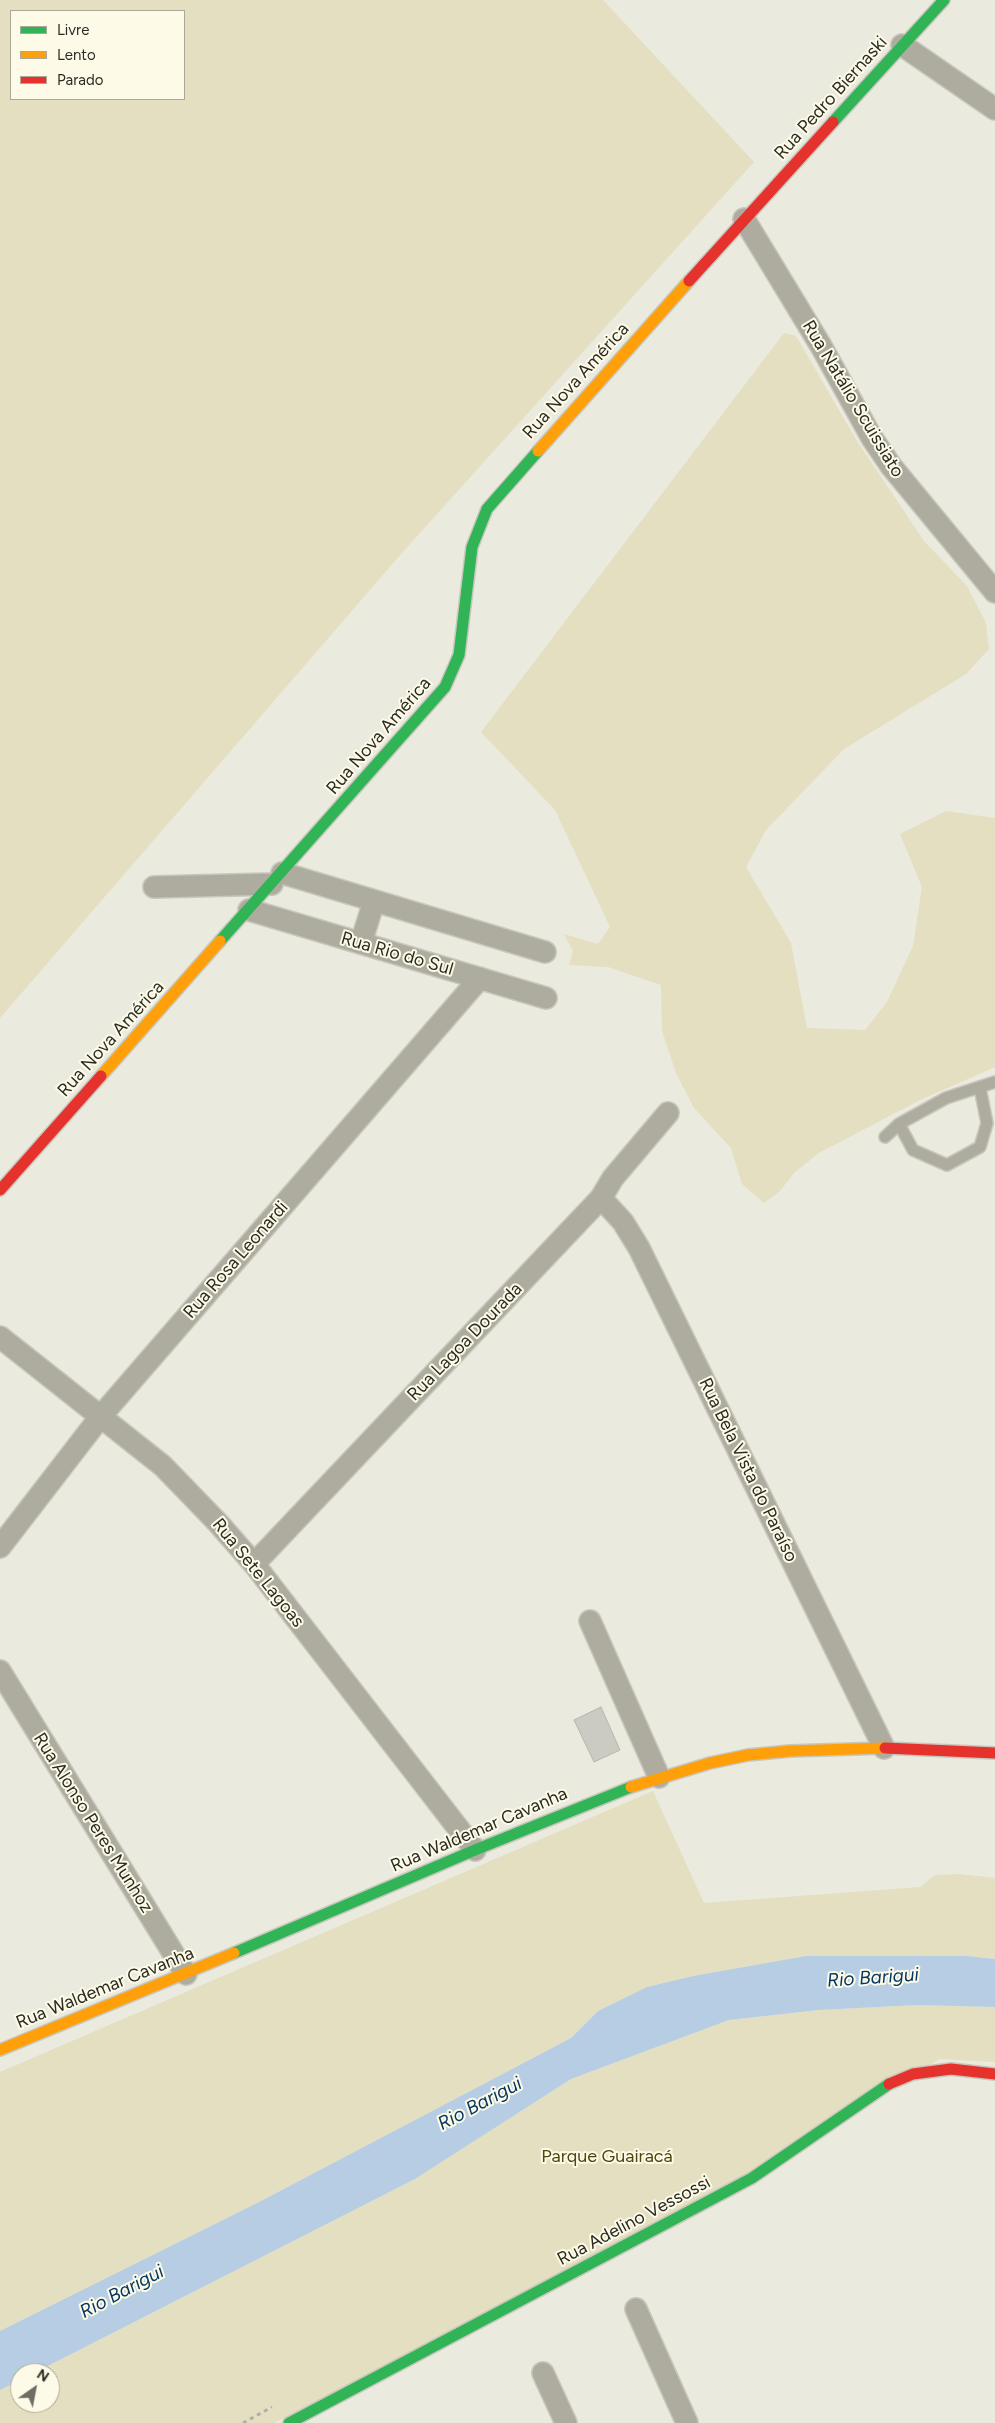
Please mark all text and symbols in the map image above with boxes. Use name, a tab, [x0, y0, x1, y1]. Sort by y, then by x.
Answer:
legend	[10, 10, 185, 100]
text: Livre	[57, 21, 89, 39]
street label: Rua Pedro Biernaski	[770, 32, 892, 164]
text: Lento	[57, 46, 96, 64]
text: Parado	[57, 71, 103, 89]
street label: Rua Natálio Scuissiato	[798, 317, 908, 481]
street label: Rua Nova América	[518, 319, 634, 443]
street label: Rua Nova América	[322, 673, 436, 799]
street label: Rua Rio do Sul	[338, 928, 456, 980]
street label: Rua Nova América	[53, 977, 169, 1101]
street label: Rua Rosa Leonardi	[179, 1197, 293, 1323]
street label: Rua Lagoa Dourada	[403, 1278, 527, 1406]
street label: Rua Bela Vista do Paraíso	[694, 1375, 802, 1565]
street label: Rua Sete Lagoas	[207, 1514, 309, 1632]
street label: Rua Alonso Peres Munhoz	[29, 1729, 157, 1917]
street label: Rua Waldemar Cavanha	[387, 1783, 571, 1877]
street label: Rua Waldemar Cavanha	[13, 1942, 197, 2034]
water label: Rio Barigui	[826, 1963, 920, 1993]
water label: Rio Barigui	[434, 2072, 526, 2136]
park label: Parque Guairacá	[541, 2146, 673, 2168]
street label: Rua Adelino Vessossi	[554, 2172, 714, 2270]
water label: Rio Barigui	[76, 2260, 168, 2324]
north arrow	[10, 2363, 60, 2413]
text: N	[34, 2366, 52, 2386]

